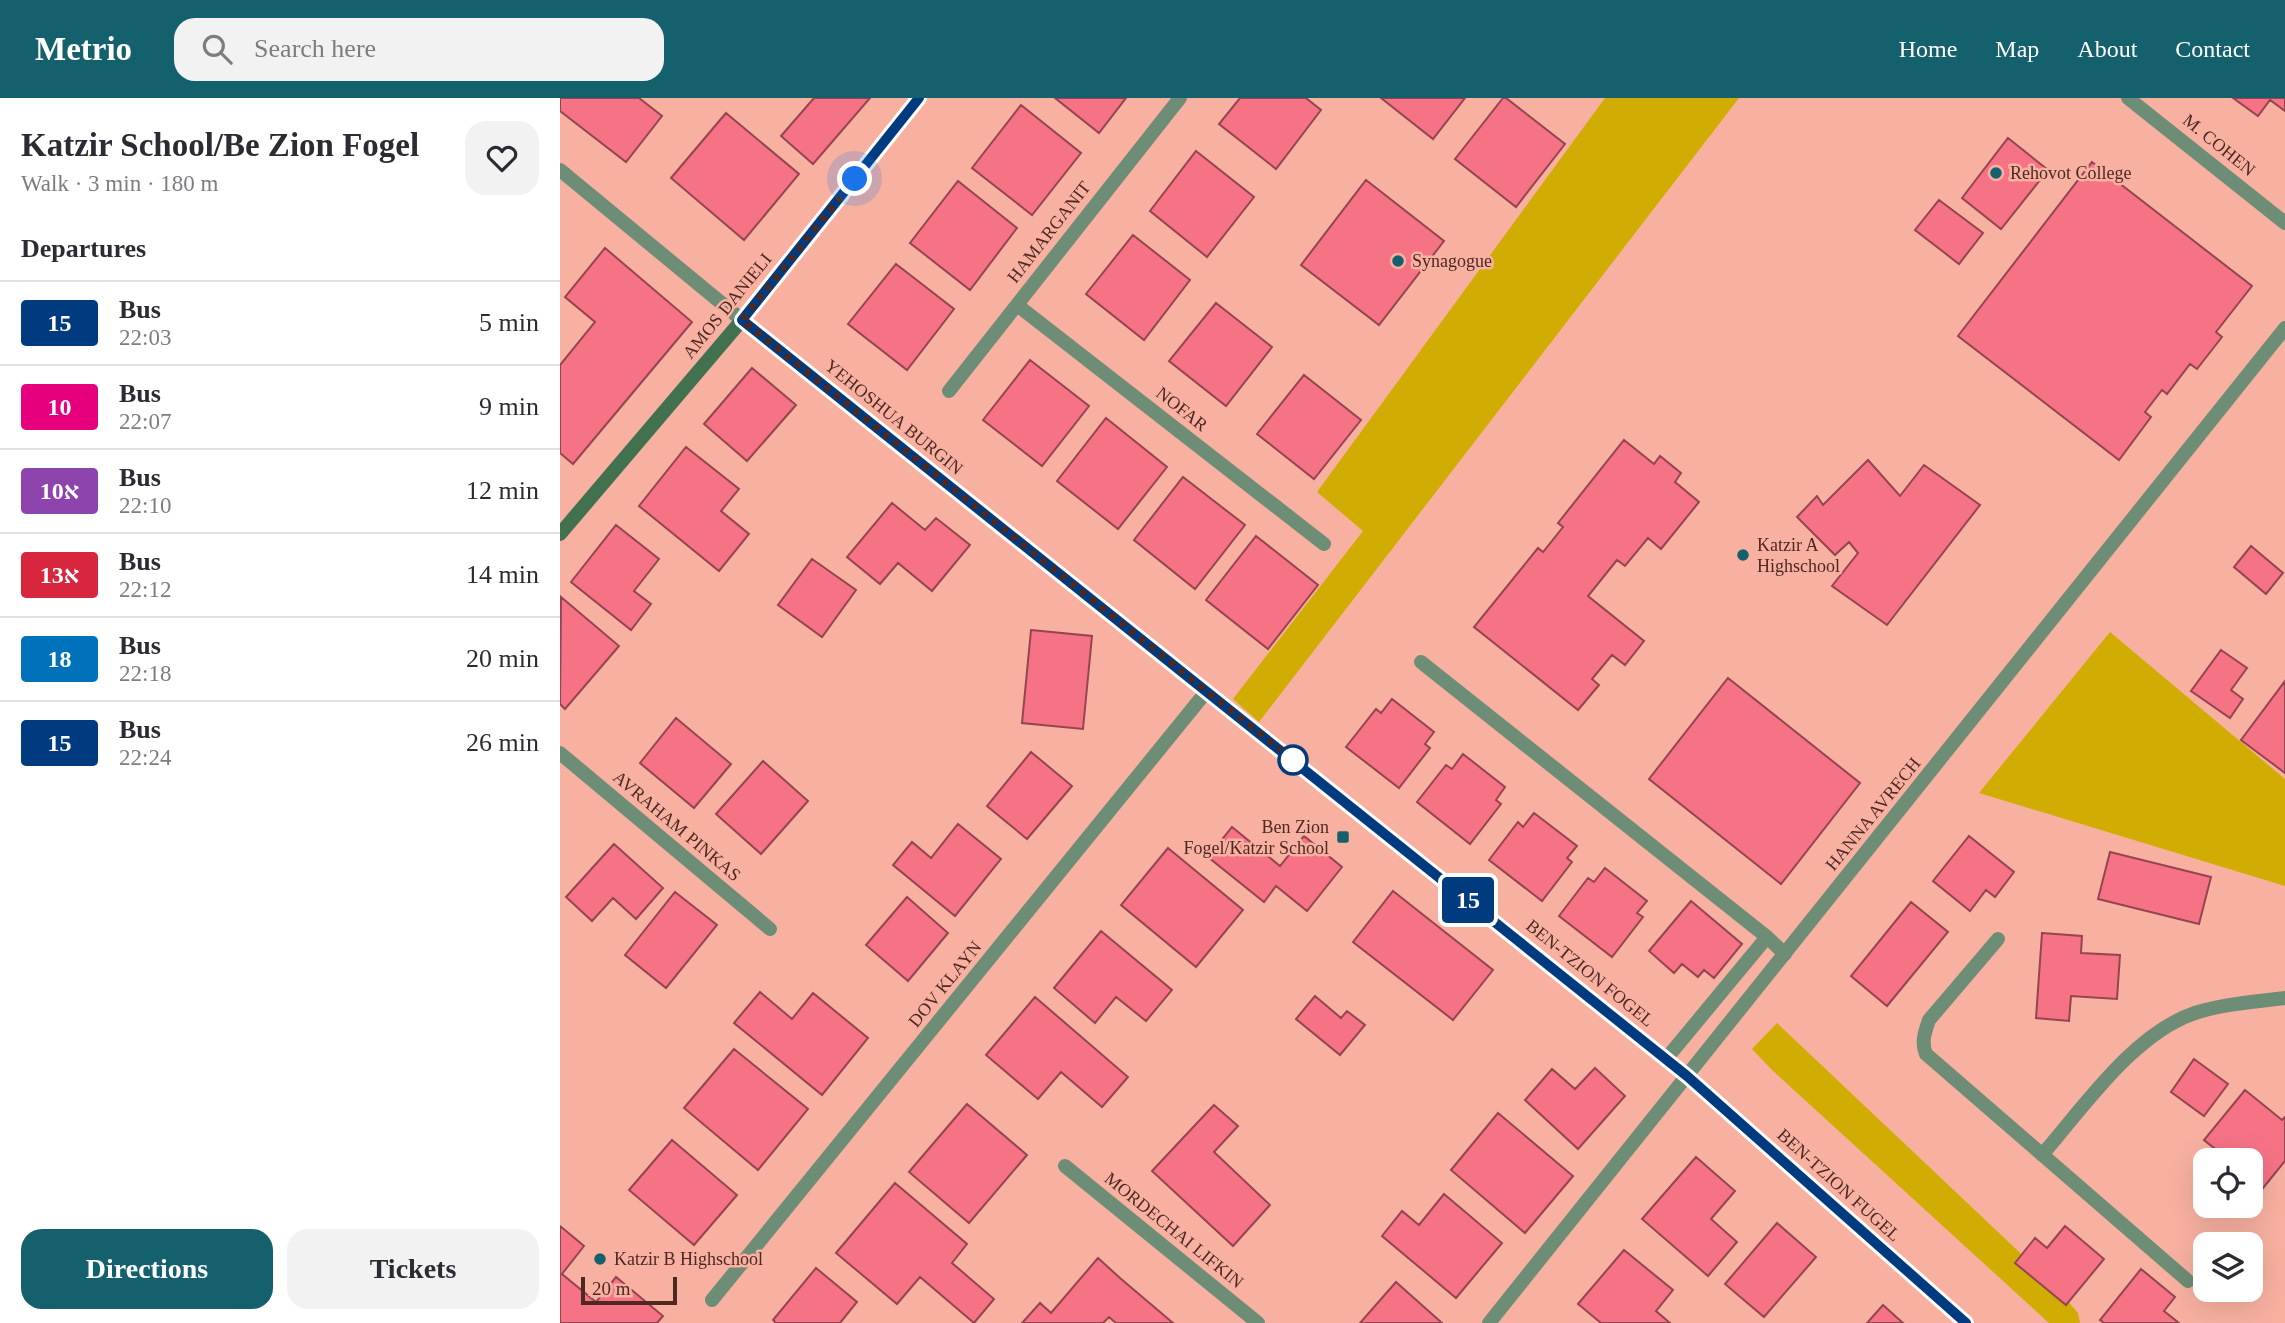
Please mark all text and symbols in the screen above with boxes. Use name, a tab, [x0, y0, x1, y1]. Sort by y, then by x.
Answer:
search box	[174, 18, 664, 81]
icon: search	[198, 30, 236, 68]
text: Metrio	[35, 31, 132, 67]
text: Search here	[254, 34, 376, 63]
text: Home	[1899, 36, 1957, 62]
text: Map	[1995, 36, 2039, 62]
text: About	[2077, 36, 2137, 62]
text: Contact	[2175, 36, 2250, 62]
street label: M. COHEN	[2179, 110, 2259, 180]
button: heart	[465, 121, 539, 195]
text: Katzir School/Be Zion Fogel	[21, 127, 419, 163]
your location	[837, 161, 872, 196]
place label: Rehovot College	[2010, 163, 2131, 183]
marker: Rehovot College	[1988, 165, 2004, 181]
text: Walk · 3 min · 180 m	[21, 171, 218, 196]
street label: HAMARGANIT	[1003, 177, 1095, 287]
text: Departures	[21, 234, 146, 263]
street label: AMOS DANIELI	[678, 249, 776, 363]
place label: Synagogue	[1412, 251, 1492, 271]
marker: Synagogue	[1390, 253, 1406, 269]
text: Bus	[119, 295, 161, 324]
text: 5 min	[479, 308, 539, 337]
text: 15	[48, 310, 72, 336]
text: 22:03	[119, 325, 171, 350]
street label: YEHOSHUA BURGIN	[821, 355, 967, 479]
text: Bus	[119, 379, 161, 408]
street label: NOFAR	[1152, 383, 1212, 435]
text: 9 min	[479, 392, 539, 421]
text: 10	[48, 394, 72, 420]
text: 22:07	[119, 409, 171, 434]
text: Bus	[119, 463, 161, 492]
text: 12 min	[466, 476, 539, 505]
text: 10א	[40, 478, 79, 504]
text: 22:10	[119, 493, 171, 518]
place label: Katzir A Highschool	[1757, 535, 1840, 576]
text: Bus	[119, 547, 161, 576]
marker: Katzir A Highschool	[1735, 547, 1751, 563]
text: 14 min	[466, 560, 539, 589]
text: 13א	[40, 562, 79, 588]
text: 22:12	[119, 577, 171, 602]
text: Bus	[119, 631, 161, 660]
text: 20 min	[466, 644, 539, 673]
text: 18	[48, 646, 72, 672]
text: 22:18	[119, 661, 171, 686]
text: Bus	[119, 715, 161, 744]
text: 26 min	[466, 728, 539, 757]
text: 15	[48, 730, 72, 756]
text: 22:24	[119, 745, 171, 770]
unlabelled marker	[1278, 745, 1308, 775]
street label: HANNA AVRECH	[1821, 754, 1925, 874]
street label: AVRAHAM PINKAS	[609, 767, 745, 885]
place label: Ben Zion Fogel/Katzir School	[1184, 817, 1329, 858]
marker: Ben Zion Fogel/Katzir School	[1335, 829, 1351, 845]
line badge: 15	[1436, 877, 1500, 923]
text: 15	[1456, 887, 1480, 913]
street label: BEN-TZION FOGEL	[1522, 915, 1658, 1031]
street label: DOV KLAYN	[904, 937, 986, 1031]
street label: BEN-TZION FUGEL	[1773, 1125, 1905, 1245]
map controls	[2193, 1148, 2263, 1302]
button: locate	[2193, 1148, 2263, 1218]
street label: MORDECHAI LIFKIN	[1101, 1168, 1247, 1292]
button: Directions	[21, 1229, 273, 1309]
button: Tickets	[287, 1229, 539, 1309]
button: layers	[2193, 1232, 2263, 1302]
place label: Katzir B Highschool	[614, 1249, 763, 1269]
marker: Katzir B Highschool	[592, 1251, 608, 1267]
scale bar	[581, 1274, 677, 1306]
text: 20 m	[592, 1278, 631, 1299]

